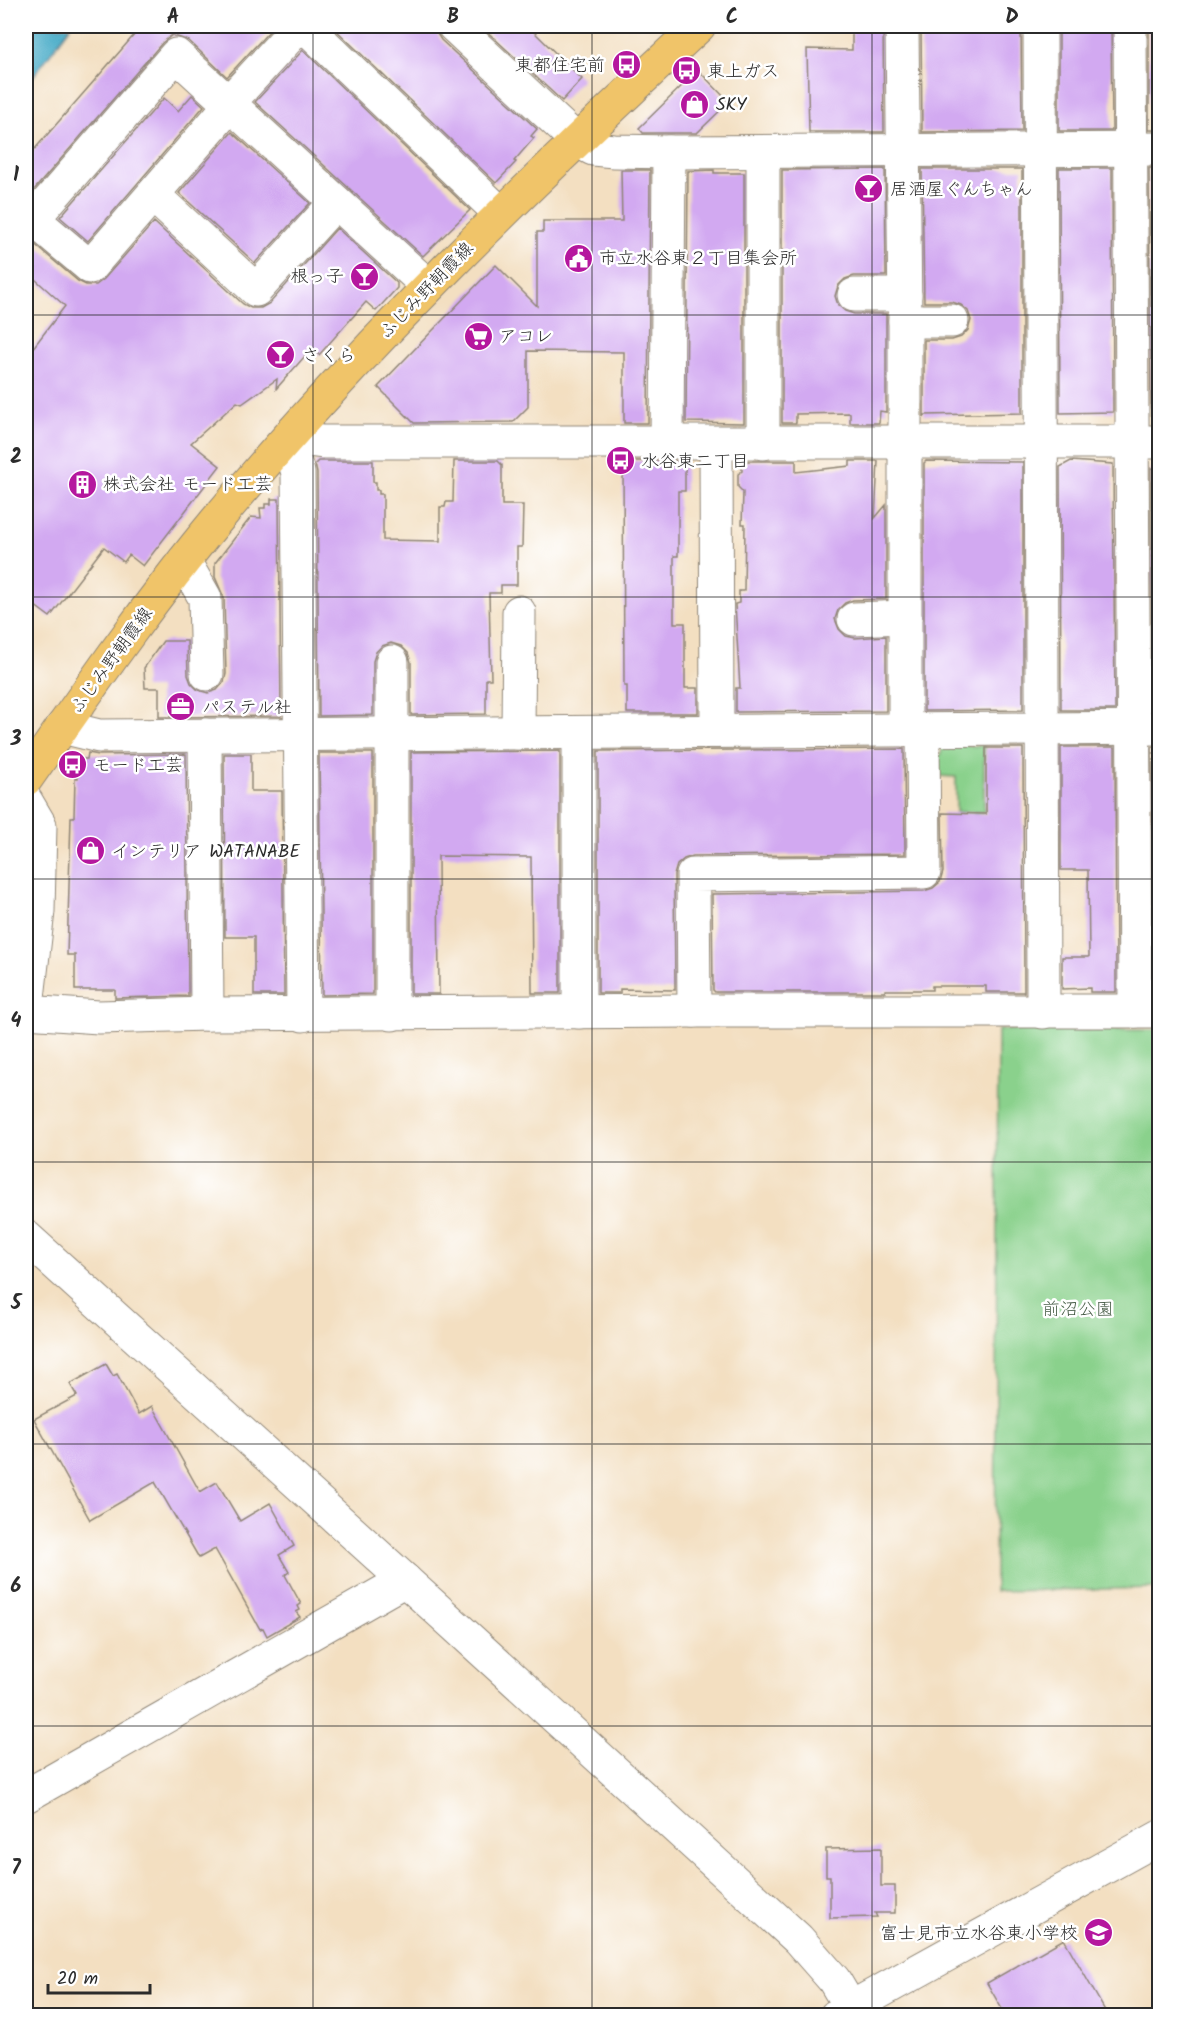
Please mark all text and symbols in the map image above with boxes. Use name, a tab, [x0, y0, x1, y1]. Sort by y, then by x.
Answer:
text: A	[167, 2, 179, 34]
text: B	[447, 2, 459, 34]
text: C	[726, 2, 738, 34]
text: D	[1005, 2, 1019, 34]
bus stop icon: 東都住宅前	[610, 49, 642, 81]
place label: 東都住宅前	[515, 52, 605, 81]
bus stop icon: 東上ガス	[670, 55, 702, 87]
place label: 東上ガス	[707, 58, 779, 87]
shop icon: SKY	[679, 88, 711, 120]
place label: SKY	[716, 91, 747, 120]
text: 1	[13, 160, 19, 192]
bar icon: 居酒屋ぐんちゃん	[853, 173, 885, 205]
place label: 居酒屋ぐんちゃん	[890, 176, 1033, 205]
street label: ふじみ野朝霞線	[373, 236, 481, 346]
public building icon: 市立水谷東２丁目集会所	[562, 242, 594, 274]
place label: 市立水谷東２丁目集会所	[599, 245, 797, 274]
bar icon: 根っ子	[349, 260, 381, 292]
place label: 根っ子	[290, 263, 344, 292]
supermarket icon: アコレ	[462, 320, 494, 352]
place label: アコレ	[499, 323, 553, 352]
bar icon: さくら	[265, 339, 297, 371]
place label: さくら	[302, 342, 356, 371]
text: 2	[10, 442, 22, 474]
bus stop icon: 水谷東二丁目	[604, 445, 636, 477]
place label: 水谷東二丁目	[641, 448, 749, 477]
building icon: 株式会社 モード工芸	[66, 468, 98, 500]
place label: 株式会社 モード工芸	[103, 471, 272, 500]
street label: ふじみ野朝霞線	[63, 601, 161, 720]
office icon: パステル社	[165, 691, 197, 723]
place label: パステル社	[202, 694, 292, 723]
text: 3	[10, 724, 22, 756]
bus stop icon: モード工芸	[56, 749, 88, 781]
place label: モード工芸	[93, 752, 183, 781]
shop icon: インテリア WATANABE	[74, 835, 106, 867]
place label: インテリア WATANABE	[111, 838, 300, 867]
text: 4	[11, 1006, 22, 1038]
text: 5	[10, 1288, 23, 1320]
park label: 前沼公園	[1042, 1296, 1114, 1325]
text: 6	[11, 1571, 22, 1603]
text: 7	[11, 1853, 21, 1885]
school or university icon: 富士見市立水谷東小学校	[1083, 1917, 1115, 1949]
place label: 富士見市立水谷東小学校	[880, 1920, 1078, 1949]
scale bar	[48, 1957, 150, 1995]
text: 20 m	[57, 1965, 98, 1994]

